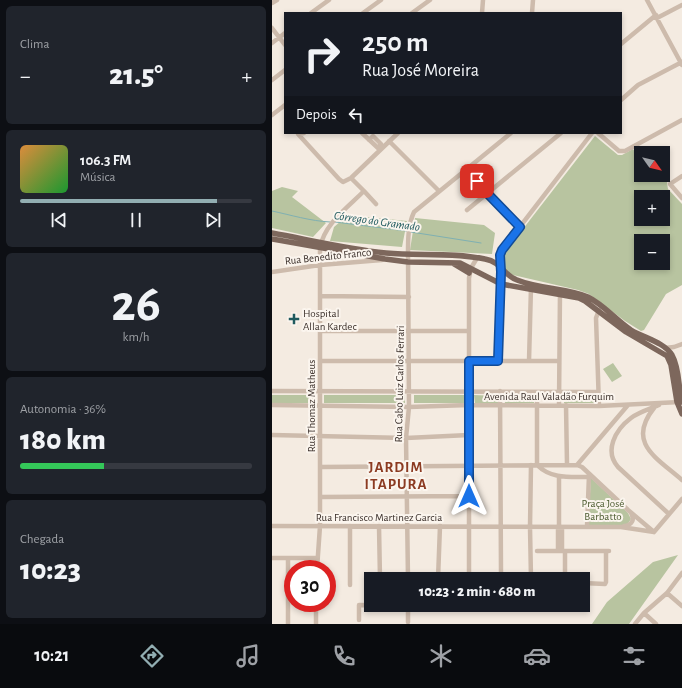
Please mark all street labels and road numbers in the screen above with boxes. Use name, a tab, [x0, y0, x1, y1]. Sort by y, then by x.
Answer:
street label: Rua Benedito Franco	[284, 246, 372, 267]
street label: Rua Cabo Luiz Carlos Ferrari	[393, 325, 406, 443]
street label: Rua Thomaz Matheus	[306, 360, 317, 452]
street label: Avenida Raul Valadão Furquim	[484, 391, 614, 402]
street label: Rua Francisco Martinez Garcia	[316, 512, 442, 523]

